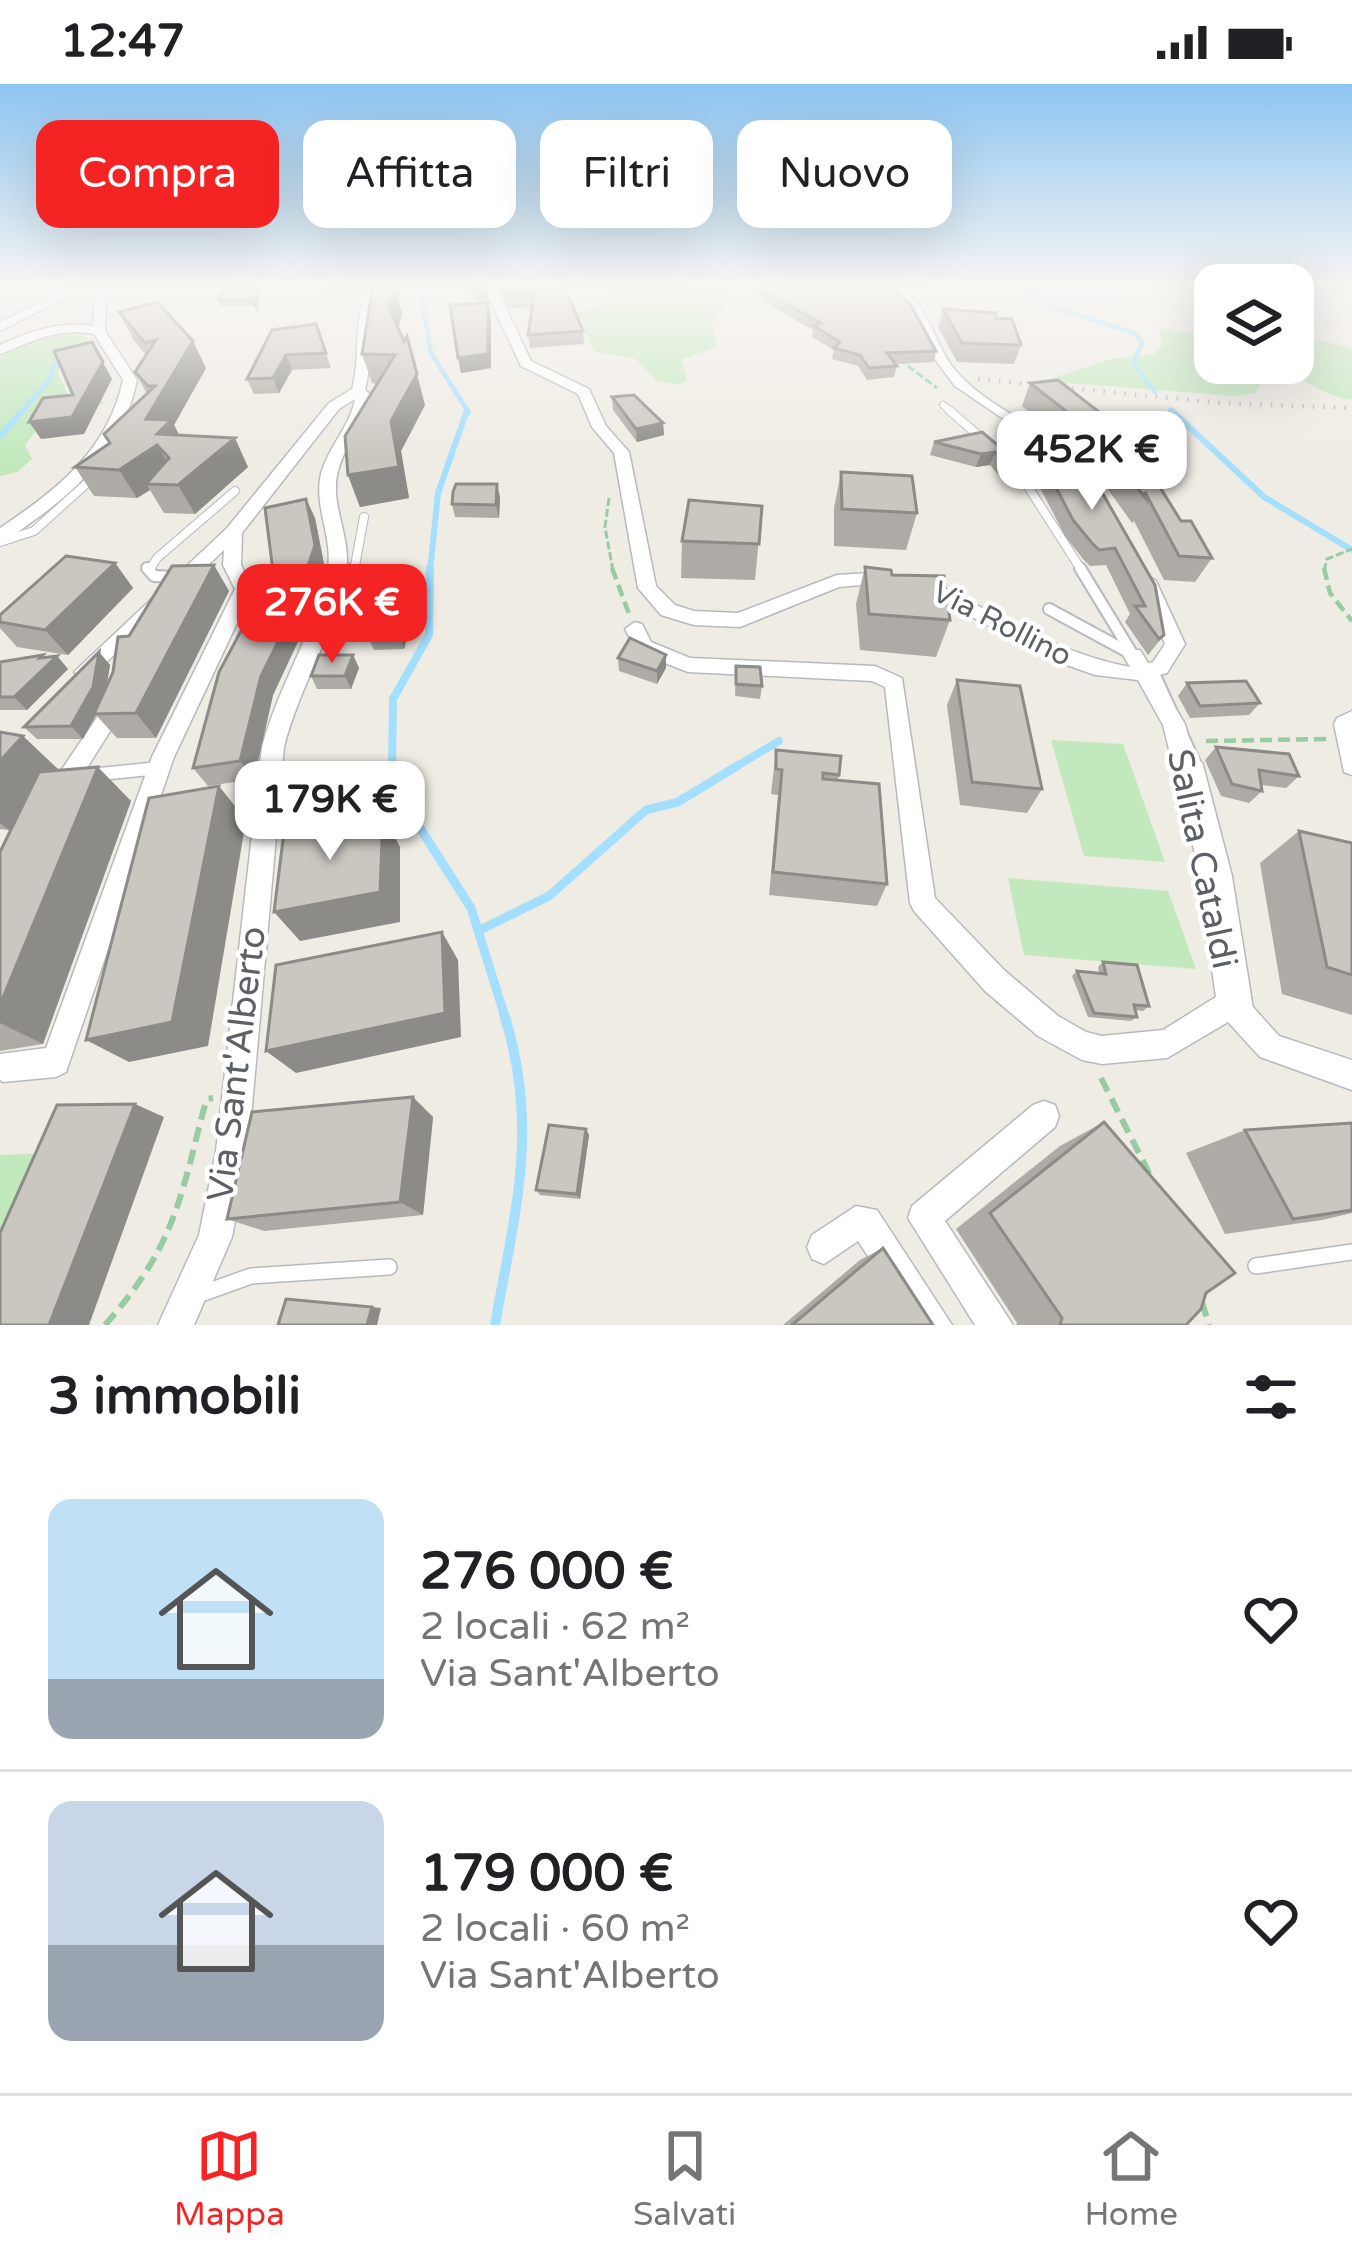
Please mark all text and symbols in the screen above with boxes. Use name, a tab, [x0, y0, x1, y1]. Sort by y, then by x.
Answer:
text: 12:47	[60, 15, 185, 69]
chip: Compra	[36, 120, 279, 228]
chip: Affitta	[303, 120, 516, 228]
chip: Filtri	[540, 120, 713, 228]
chip: Nuovo	[737, 120, 952, 228]
map controls	[1194, 264, 1314, 384]
button: layers	[1194, 264, 1314, 384]
pin: 452K €	[994, 411, 1190, 513]
text: 452K €	[1024, 426, 1160, 473]
pin: 276K €	[234, 564, 430, 666]
street label: Via Rollino	[926, 573, 1078, 675]
text: 276K €	[264, 579, 400, 626]
street label: Salita Cataldi	[1158, 745, 1246, 973]
pin: 179K €	[232, 761, 428, 863]
text: 179K €	[262, 776, 398, 823]
street label: Via Sant'Alberto	[199, 924, 275, 1204]
icon: filters	[1238, 1364, 1304, 1430]
text: 3 immobili	[48, 1366, 301, 1428]
text: 276 000 €	[420, 1541, 673, 1603]
icon: home	[144, 1547, 288, 1691]
icon: heart	[1238, 1586, 1304, 1652]
text: 2 locali · 62 m²	[420, 1603, 690, 1650]
text: Via Sant'Alberto	[420, 1650, 720, 1697]
text: 179 000 €	[420, 1843, 673, 1905]
icon: home	[144, 1849, 288, 1993]
icon: heart	[1238, 1888, 1304, 1954]
text: 2 locali · 60 m²	[420, 1905, 690, 1952]
text: Via Sant'Alberto	[420, 1952, 720, 1999]
tab: Mappa	[174, 2123, 285, 2234]
tab: Salvati	[633, 2123, 736, 2234]
tab: Home	[1084, 2123, 1178, 2234]

